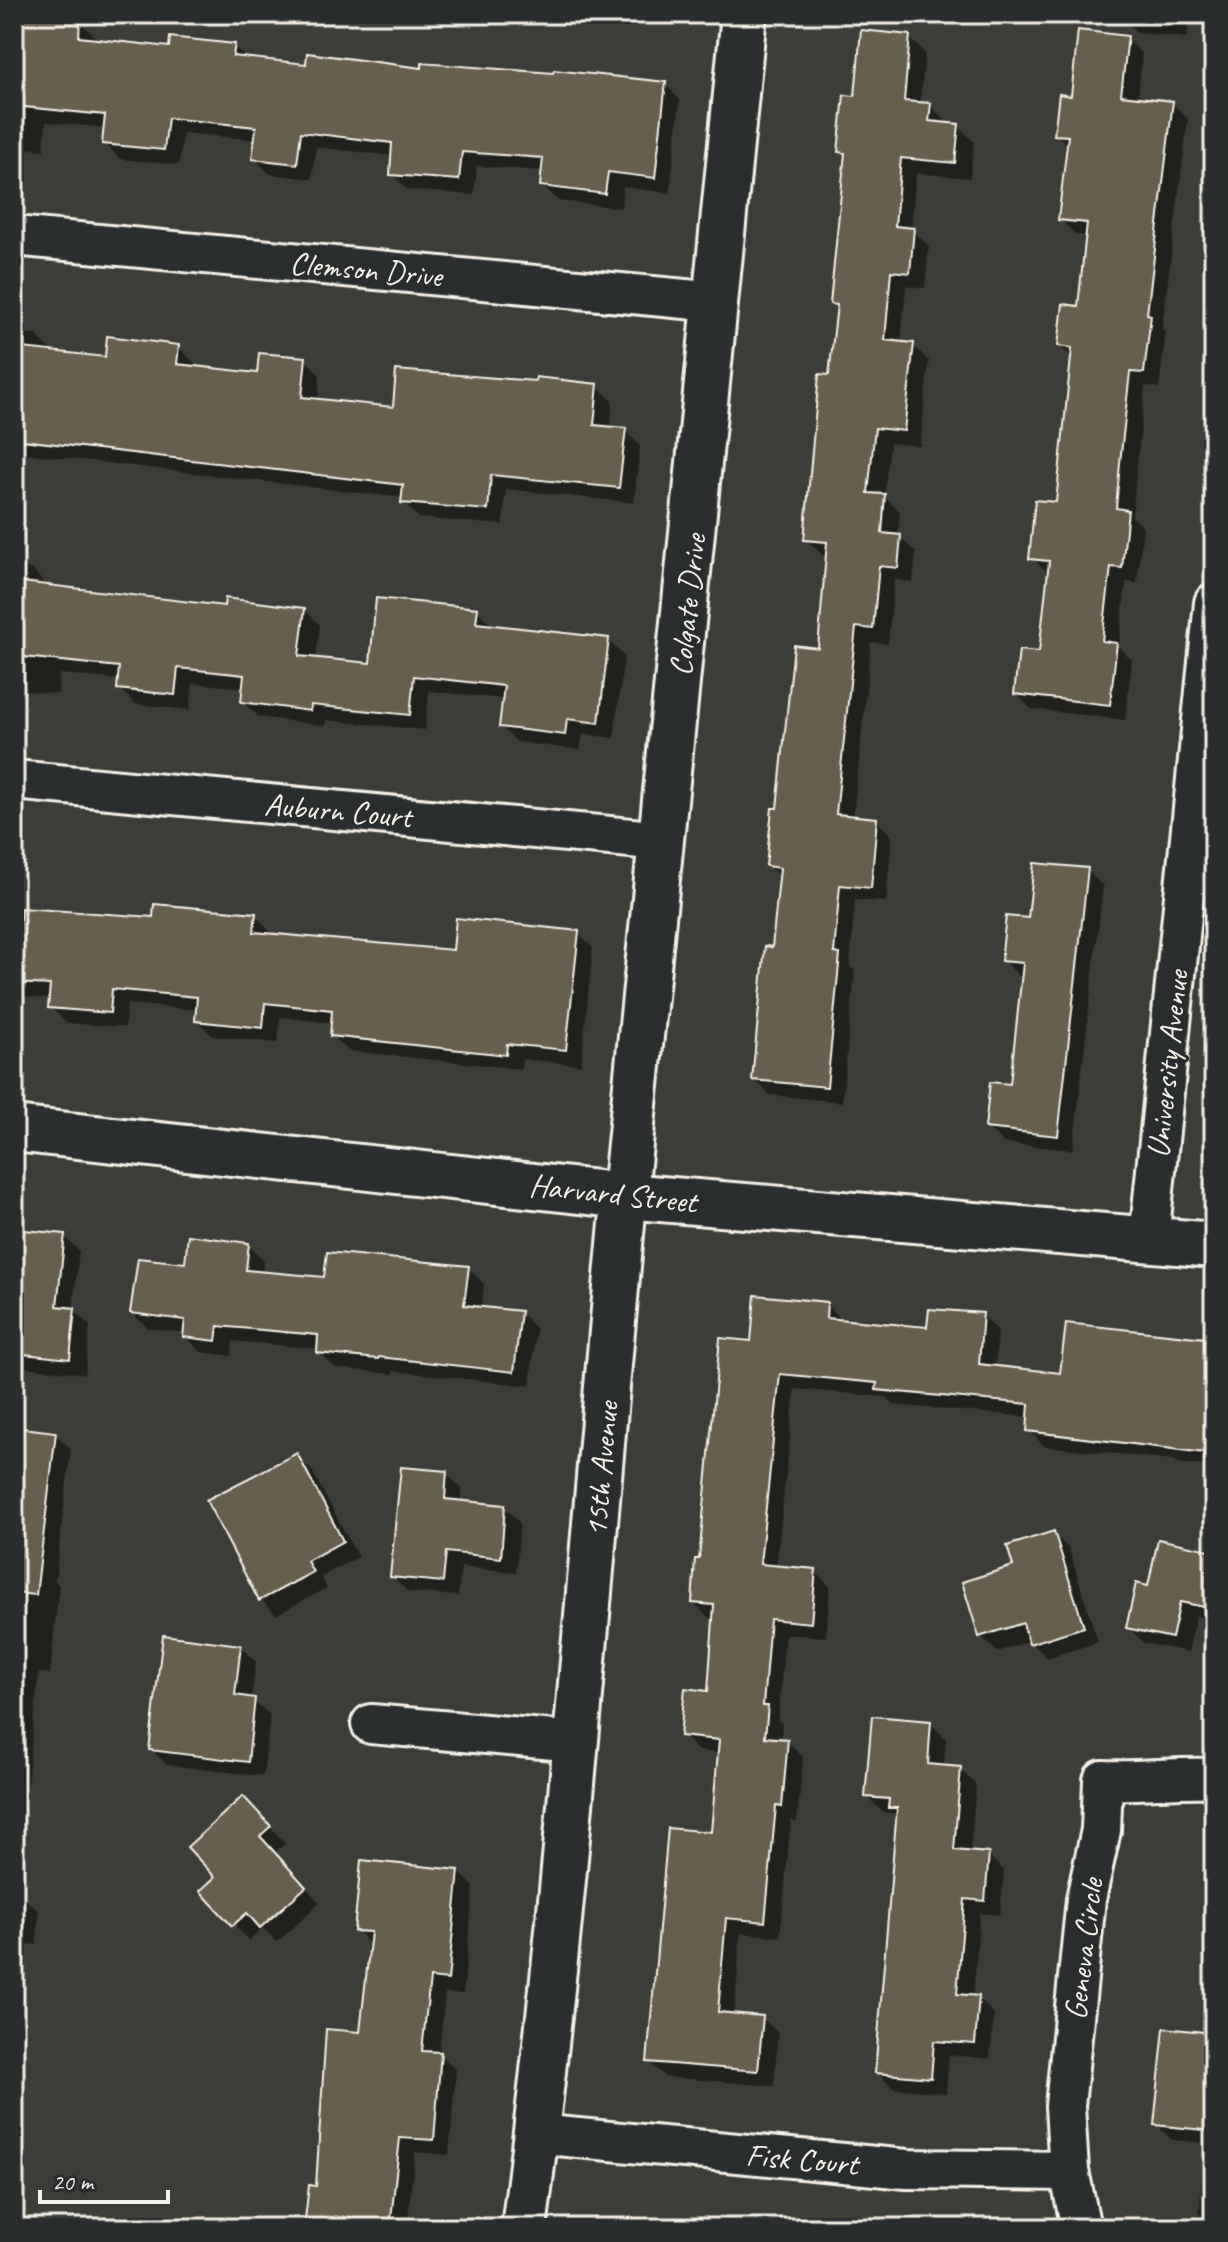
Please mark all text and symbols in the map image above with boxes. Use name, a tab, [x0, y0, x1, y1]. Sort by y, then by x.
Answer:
street label: Clemson Drive	[288, 242, 446, 297]
street label: Colgate Drive	[660, 530, 716, 678]
street label: Auburn Court	[263, 784, 416, 838]
street label: University Avenue	[1137, 966, 1198, 1160]
street label: Harvard Street	[527, 1164, 702, 1223]
street label: 15th Avenue	[575, 1397, 628, 1538]
street label: Geneva Circle	[1054, 1874, 1113, 2022]
street label: Fisk Court	[744, 2134, 863, 2185]
scale bar	[40, 2154, 168, 2204]
text: 20 m	[52, 2167, 95, 2197]

